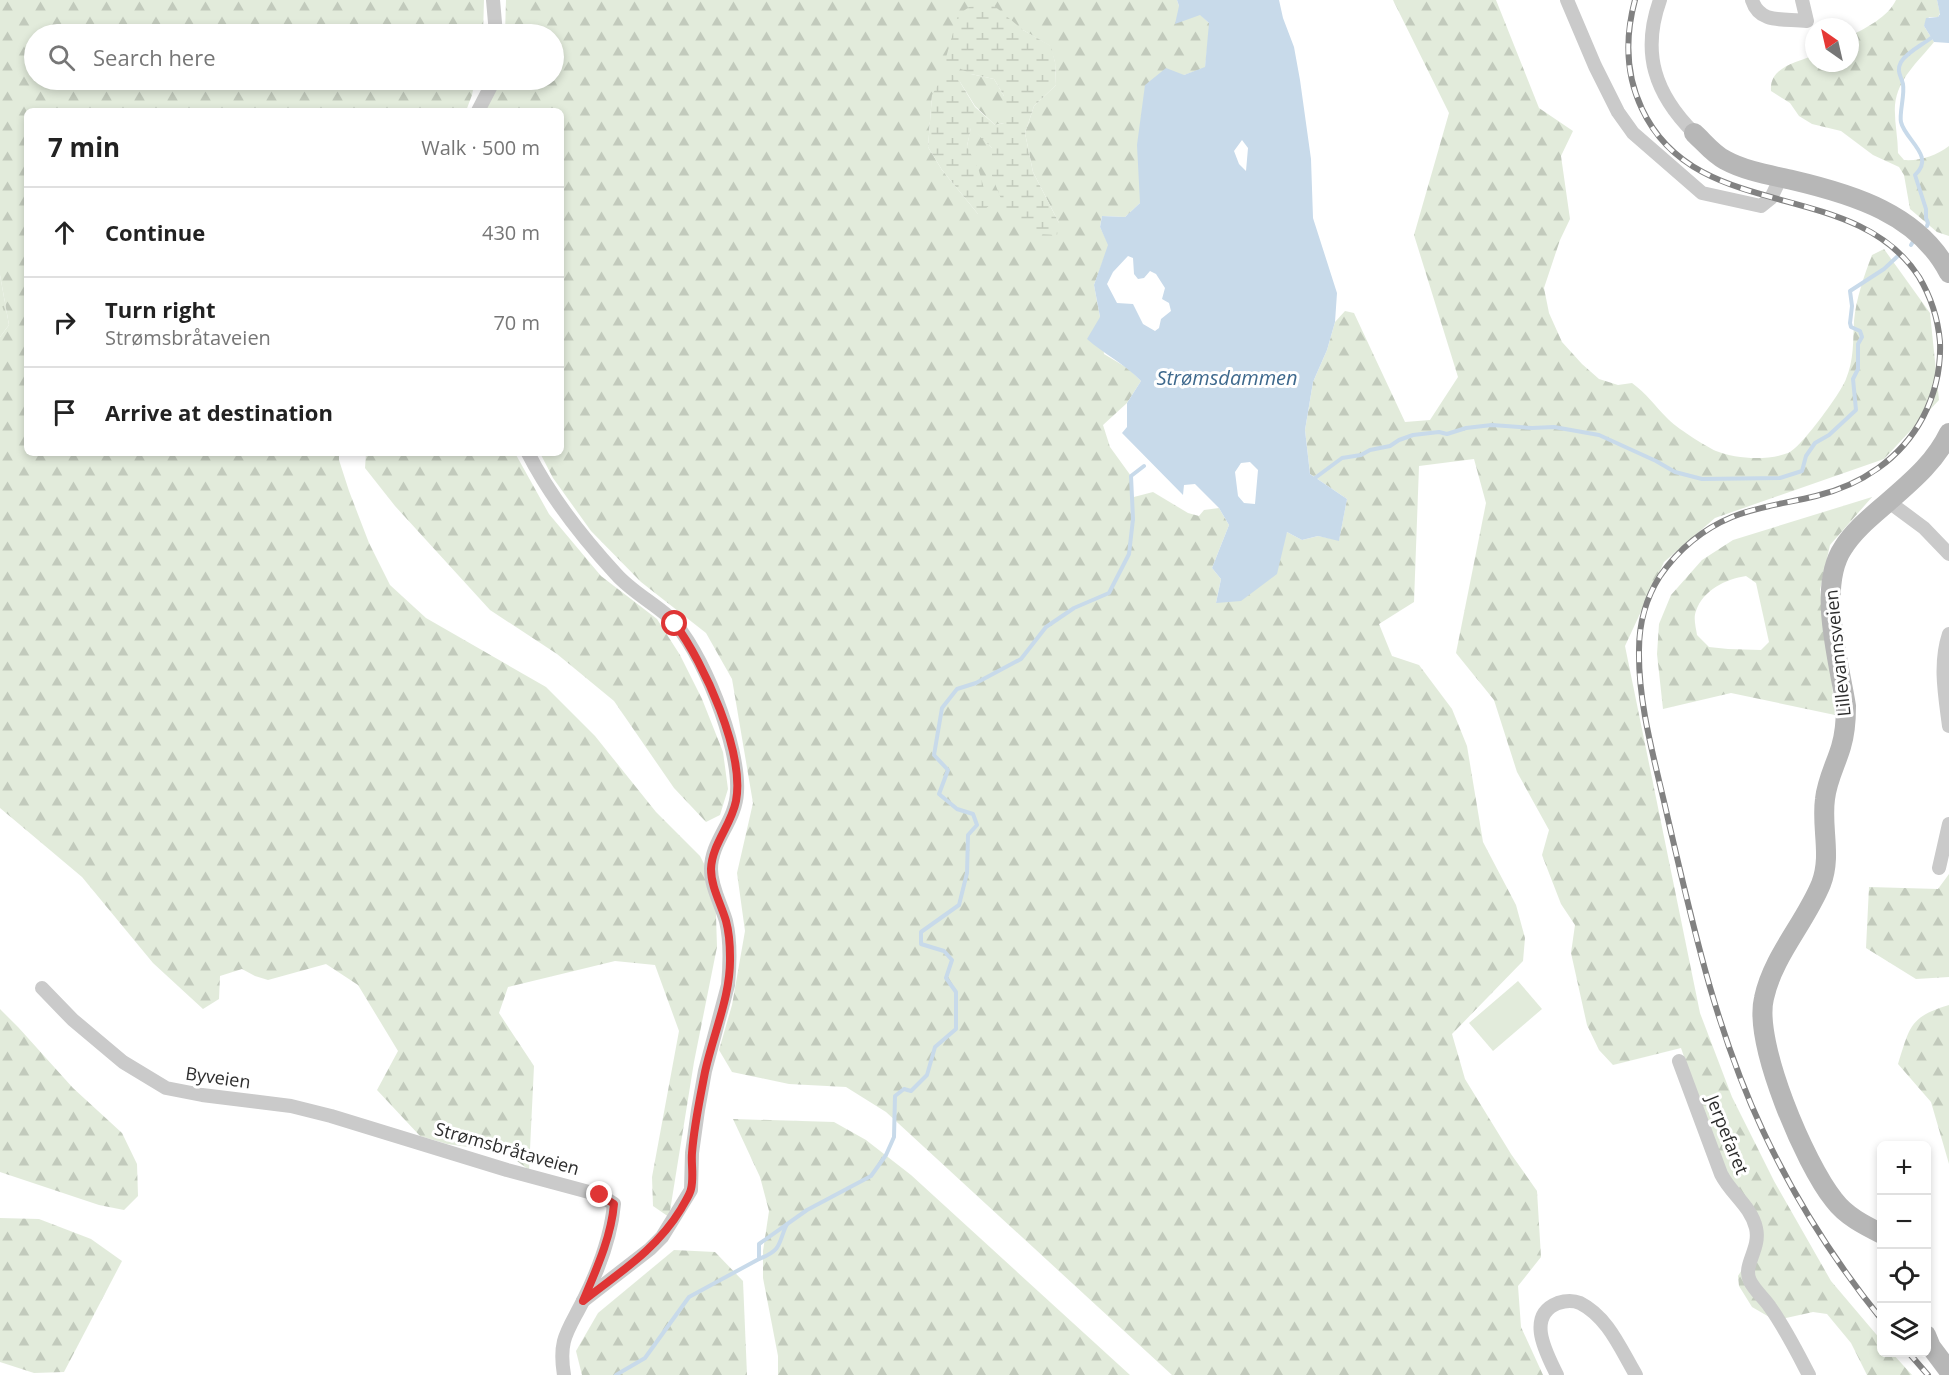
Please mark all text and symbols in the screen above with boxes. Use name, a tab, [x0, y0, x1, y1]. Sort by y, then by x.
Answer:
north arrow	[1805, 18, 1859, 72]
search box	[24, 24, 564, 90]
icon: search	[45, 41, 78, 74]
text: Search here	[93, 42, 216, 72]
text: 7 min	[48, 129, 120, 165]
text: Walk · 500 m	[421, 134, 540, 161]
icon: ahead	[48, 216, 81, 249]
text: Continue	[105, 217, 205, 247]
text: 430 m	[482, 219, 540, 246]
text: Turn right	[105, 294, 216, 324]
icon: right	[48, 306, 81, 339]
text: 70 m	[493, 309, 540, 336]
text: Strømsbråtaveien	[105, 324, 271, 351]
water label: Strømsdammen	[1156, 364, 1298, 391]
icon: arrive	[48, 396, 81, 429]
text: Arrive at destination	[105, 397, 333, 427]
street label: Lillevannsveien	[1818, 588, 1856, 718]
route start	[661, 610, 687, 636]
street label: Byveien	[184, 1061, 252, 1093]
street label: Jerpefaret	[1700, 1090, 1755, 1178]
street label: Strømsbråtaveien	[432, 1116, 582, 1180]
map controls	[1877, 1141, 1931, 1357]
button: +	[1877, 1141, 1931, 1195]
route end	[586, 1181, 612, 1207]
button: −	[1877, 1195, 1931, 1249]
button: locate	[1877, 1249, 1931, 1303]
button: layers	[1877, 1303, 1931, 1357]

